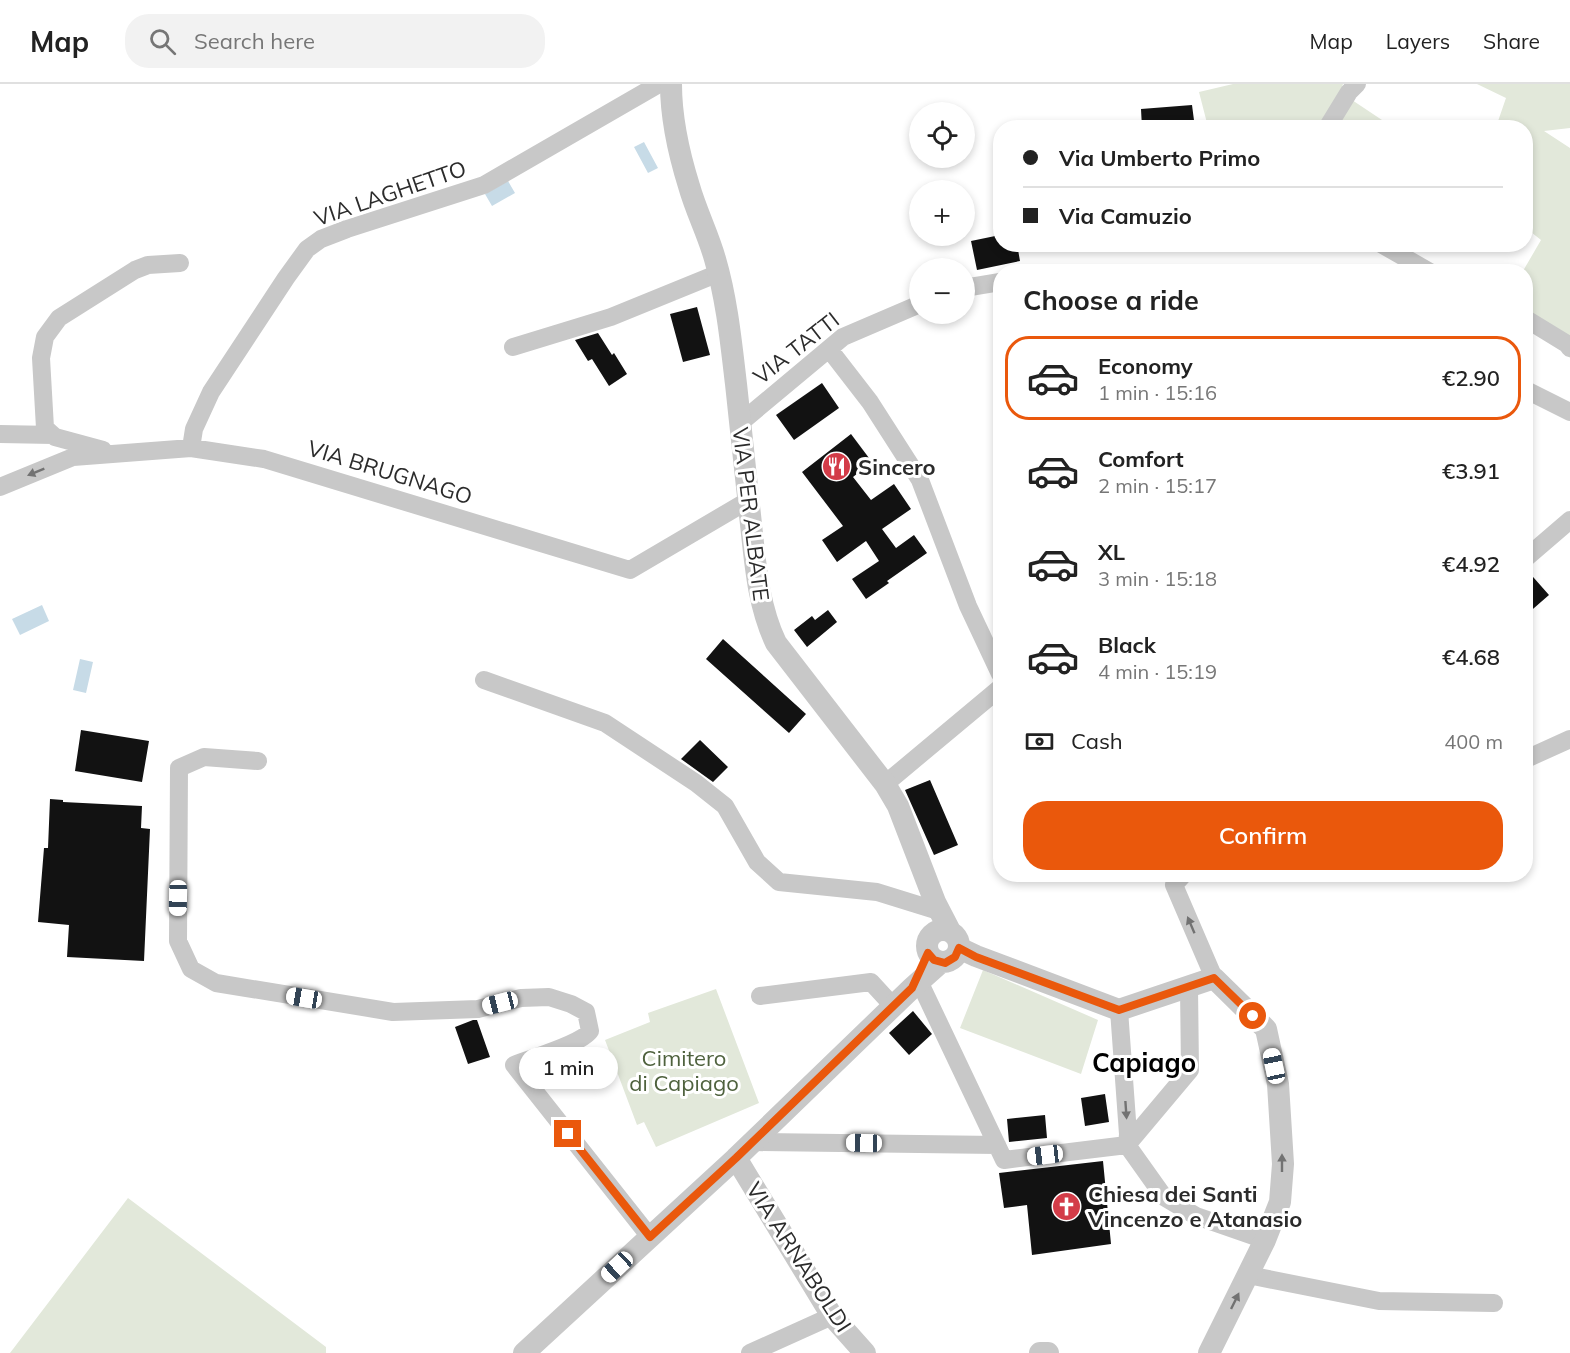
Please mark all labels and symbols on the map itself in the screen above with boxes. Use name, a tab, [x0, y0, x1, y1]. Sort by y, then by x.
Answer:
street label: VIA LAGHETTO	[310, 154, 470, 232]
street label: VIA TATTI	[747, 306, 845, 390]
street label: VIA PER ALBATE	[726, 426, 776, 602]
street label: VIA BRUGNAGO	[304, 434, 476, 510]
restaurant icon: Sincero	[821, 451, 853, 483]
place label: Sincero	[858, 453, 936, 481]
one-way arrow	[27, 467, 45, 477]
car	[169, 880, 187, 916]
one-way arrow	[1186, 916, 1195, 934]
car	[285, 986, 323, 1010]
car	[480, 990, 520, 1016]
route start	[1239, 1002, 1266, 1029]
park label: Cimitero di Capiago	[629, 1044, 739, 1097]
district label: Capiago	[1092, 1046, 1196, 1079]
callout: 1 min	[518, 1047, 618, 1089]
car	[1261, 1047, 1287, 1085]
one-way arrow	[1121, 1101, 1131, 1120]
route end	[554, 1120, 581, 1147]
car	[846, 1134, 882, 1152]
car	[1026, 1144, 1064, 1166]
one-way arrow	[1277, 1153, 1287, 1172]
street label: VIA ARNABOLDI	[740, 1177, 858, 1337]
place label: Chiesa dei Santi Vincenzo e Atanasio	[1087, 1180, 1302, 1233]
church icon: Chiesa dei Santi Vincenzo e Atanasio	[1051, 1191, 1083, 1223]
car	[598, 1248, 636, 1286]
one-way arrow	[1230, 1292, 1239, 1309]

